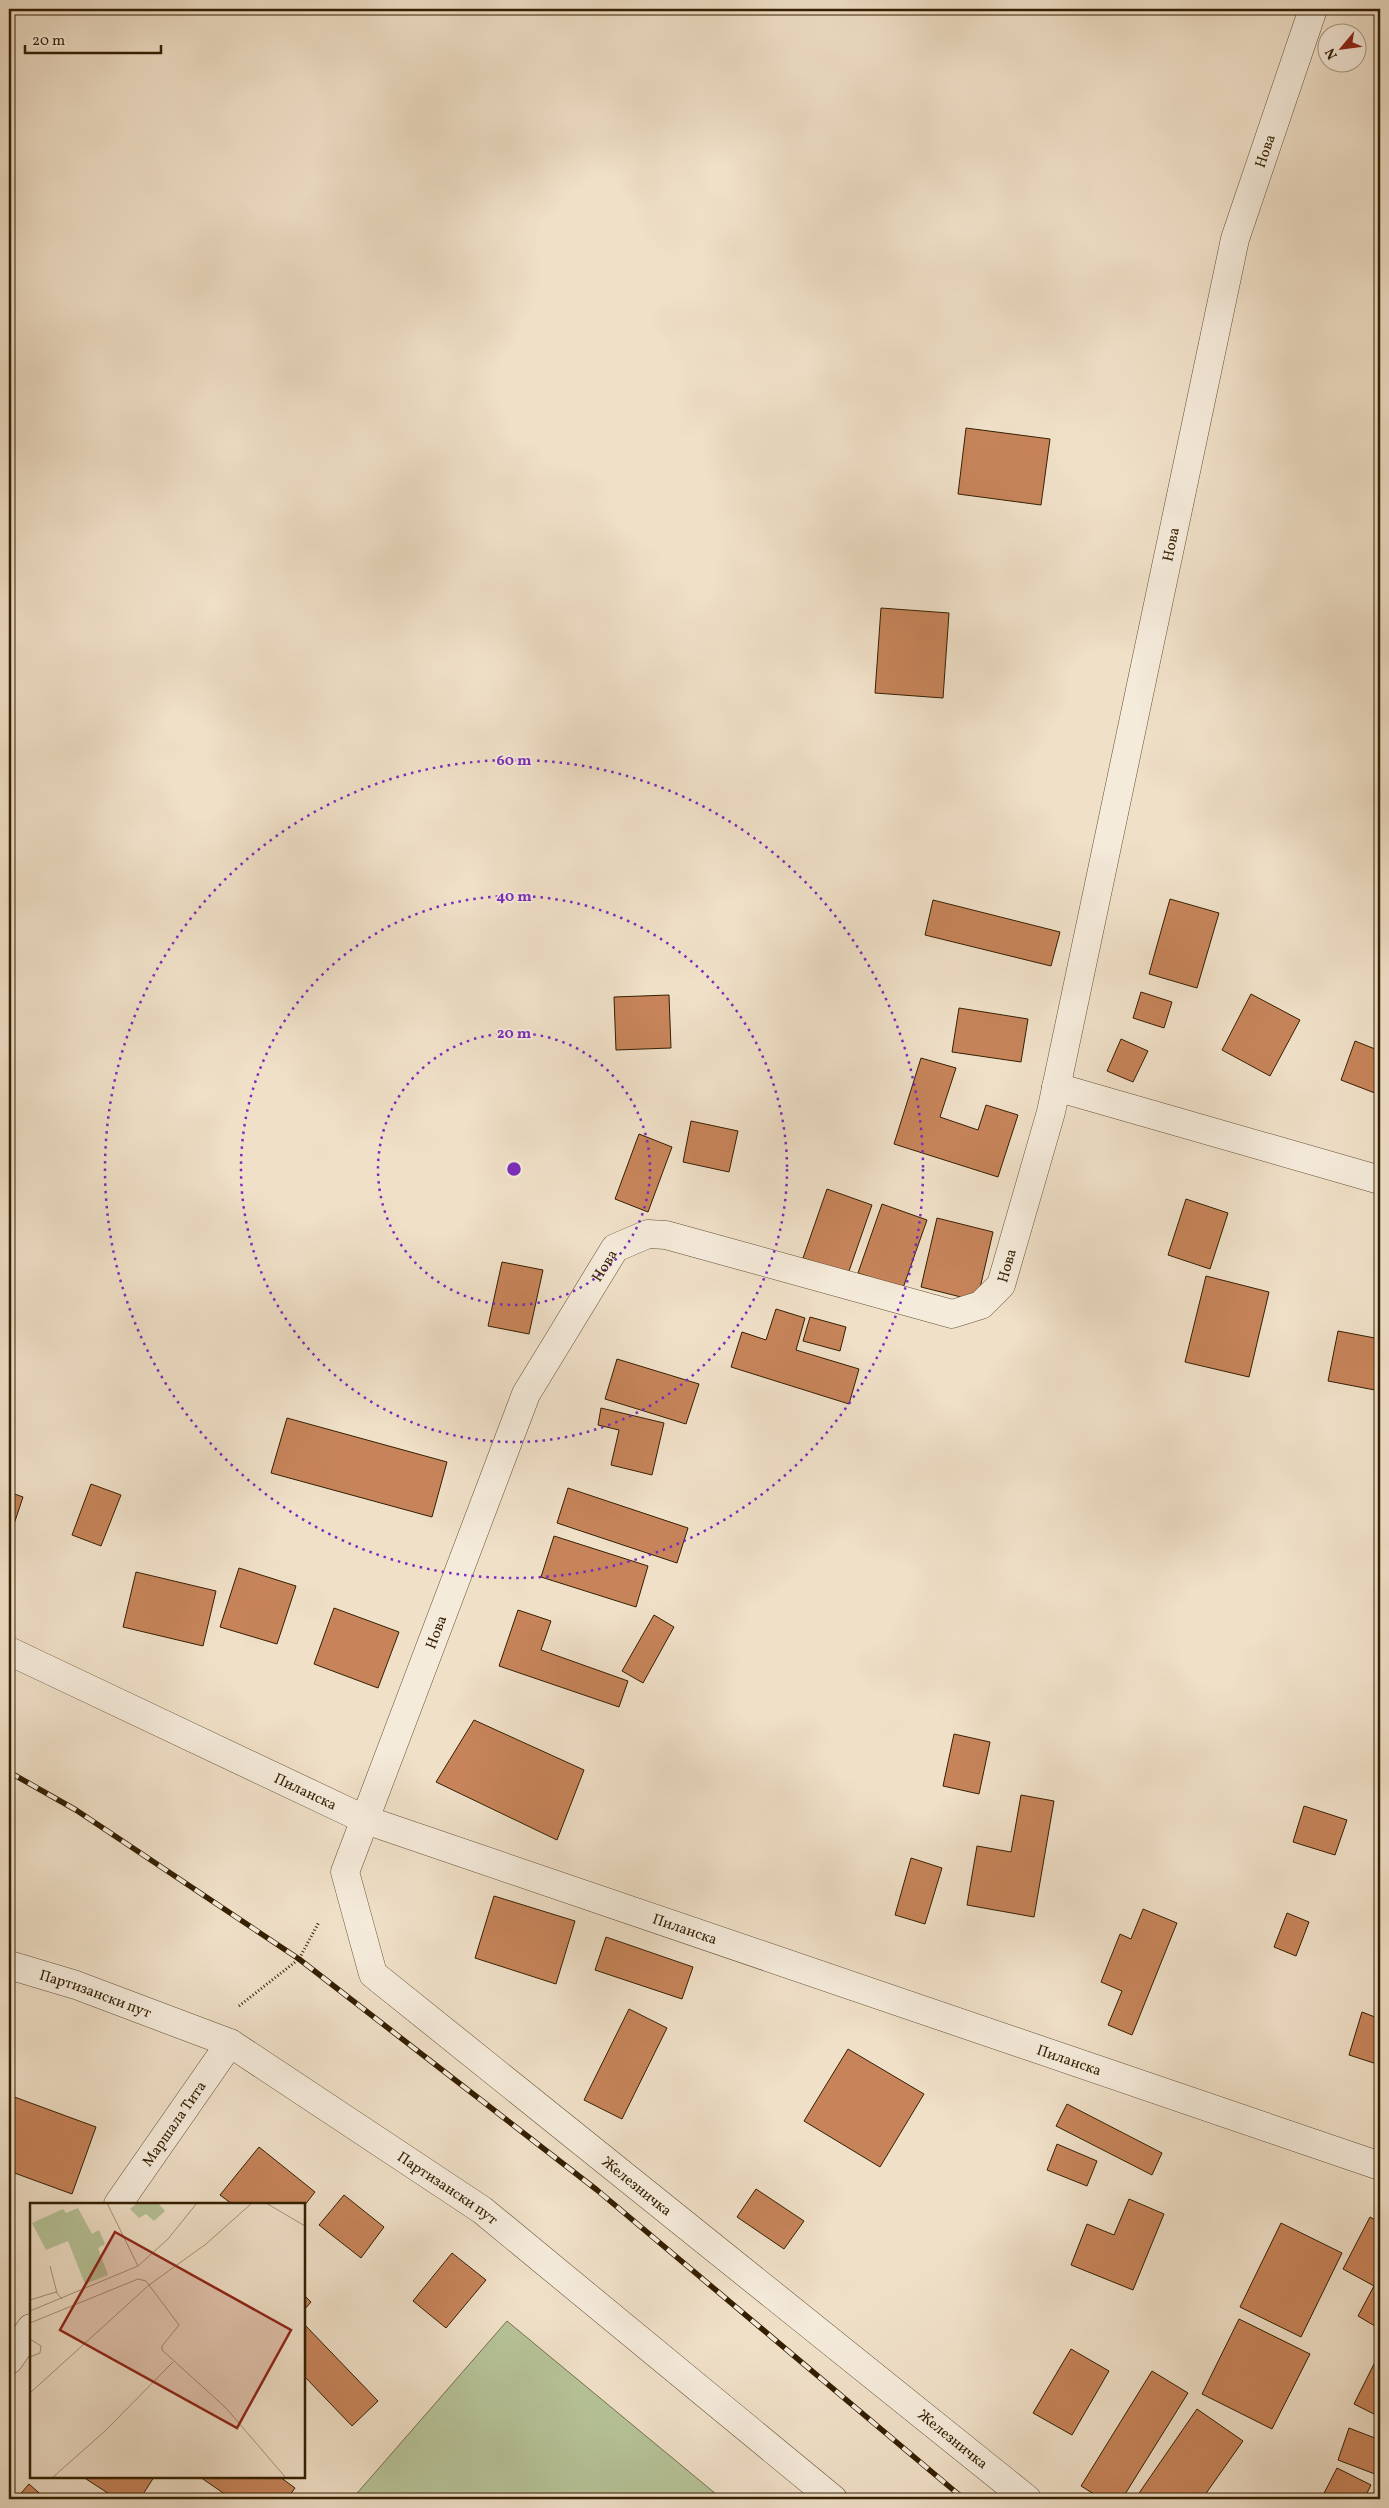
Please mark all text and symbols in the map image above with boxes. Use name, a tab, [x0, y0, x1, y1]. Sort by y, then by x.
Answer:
scale bar	[25, 22, 161, 54]
north arrow	[1316, 22, 1366, 72]
text: 20 m	[32, 31, 65, 52]
text: N	[1321, 45, 1343, 63]
street label: Нова	[1251, 132, 1282, 171]
street label: Нова	[1158, 526, 1186, 564]
text: 60 m	[497, 751, 532, 772]
text: 40 m	[496, 887, 532, 908]
text: 20 m	[497, 1024, 532, 1045]
centre of rings	[505, 1160, 523, 1178]
street label: Нова	[588, 1246, 624, 1286]
street label: Нова	[993, 1247, 1023, 1285]
street label: Нова	[421, 1613, 453, 1652]
street label: Пиланска	[270, 1769, 340, 1817]
street label: Пиланска	[649, 1909, 720, 1951]
street label: Партизански пут	[36, 1966, 154, 2025]
street label: Пиланска	[1033, 2041, 1104, 2082]
street label: Маршала Тита	[138, 2077, 212, 2171]
street label: Партизански пут	[392, 2147, 502, 2231]
street label: Железничка	[597, 2152, 676, 2222]
inset map	[30, 2203, 305, 2478]
street label: Железничка	[913, 2405, 992, 2475]

